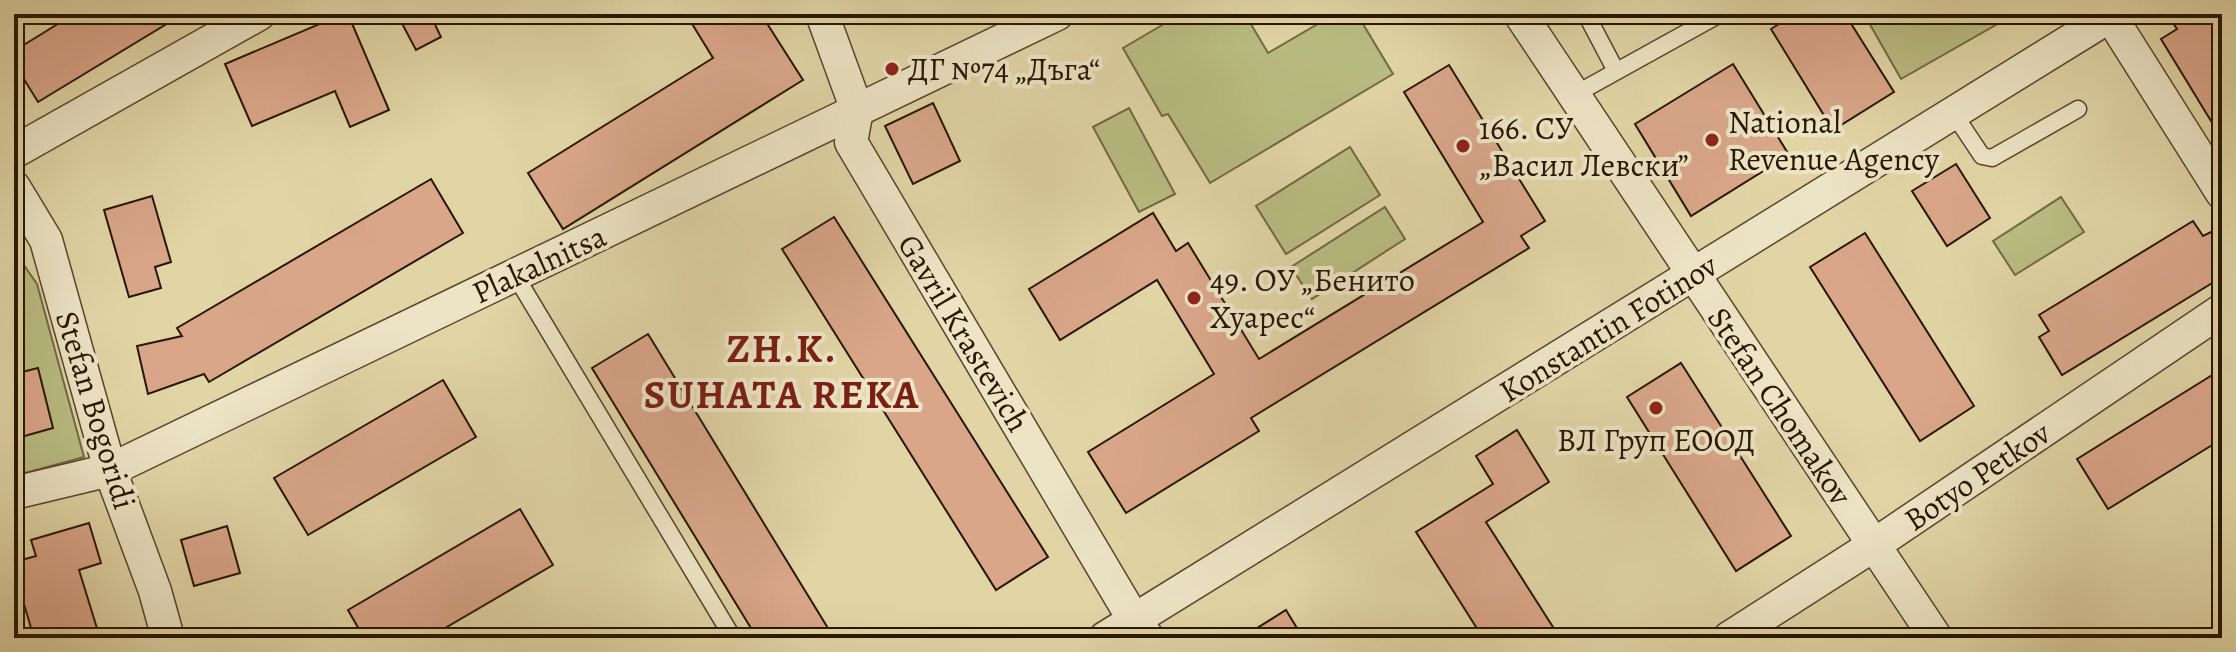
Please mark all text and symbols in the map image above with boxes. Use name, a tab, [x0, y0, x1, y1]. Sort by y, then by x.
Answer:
place label: ДГ №74 „Дъга“	[908, 47, 1100, 91]
marker: ДГ №74 „Дъга“	[883, 60, 901, 78]
place label: National Revenue Agency	[1728, 100, 1940, 181]
place label: 166. СУ „Васил Левски”	[1479, 106, 1689, 187]
marker: National Revenue Agency	[1703, 131, 1721, 149]
marker: 166. СУ „Васил Левски”	[1454, 137, 1472, 155]
street label: Plakalnitsa	[465, 214, 613, 314]
street label: Gavril Krastevich	[888, 226, 1040, 440]
street label: Konstantin Fotinov	[1491, 243, 1726, 413]
place label: 49. ОУ „Бенито Хуарес“	[1210, 258, 1415, 339]
marker: 49. ОУ „Бенито Хуарес“	[1185, 289, 1203, 307]
street label: Stefan Chomakov	[1697, 298, 1863, 514]
street label: Stefan Bogoridi	[45, 306, 147, 514]
district label: ZH.K. SUHATA REKA	[644, 321, 920, 422]
marker: ВЛ Груп ЕООД	[1647, 399, 1665, 417]
street label: Botyo Petkov	[1895, 411, 2059, 541]
place label: ВЛ Груп ЕООД	[1557, 418, 1755, 462]

